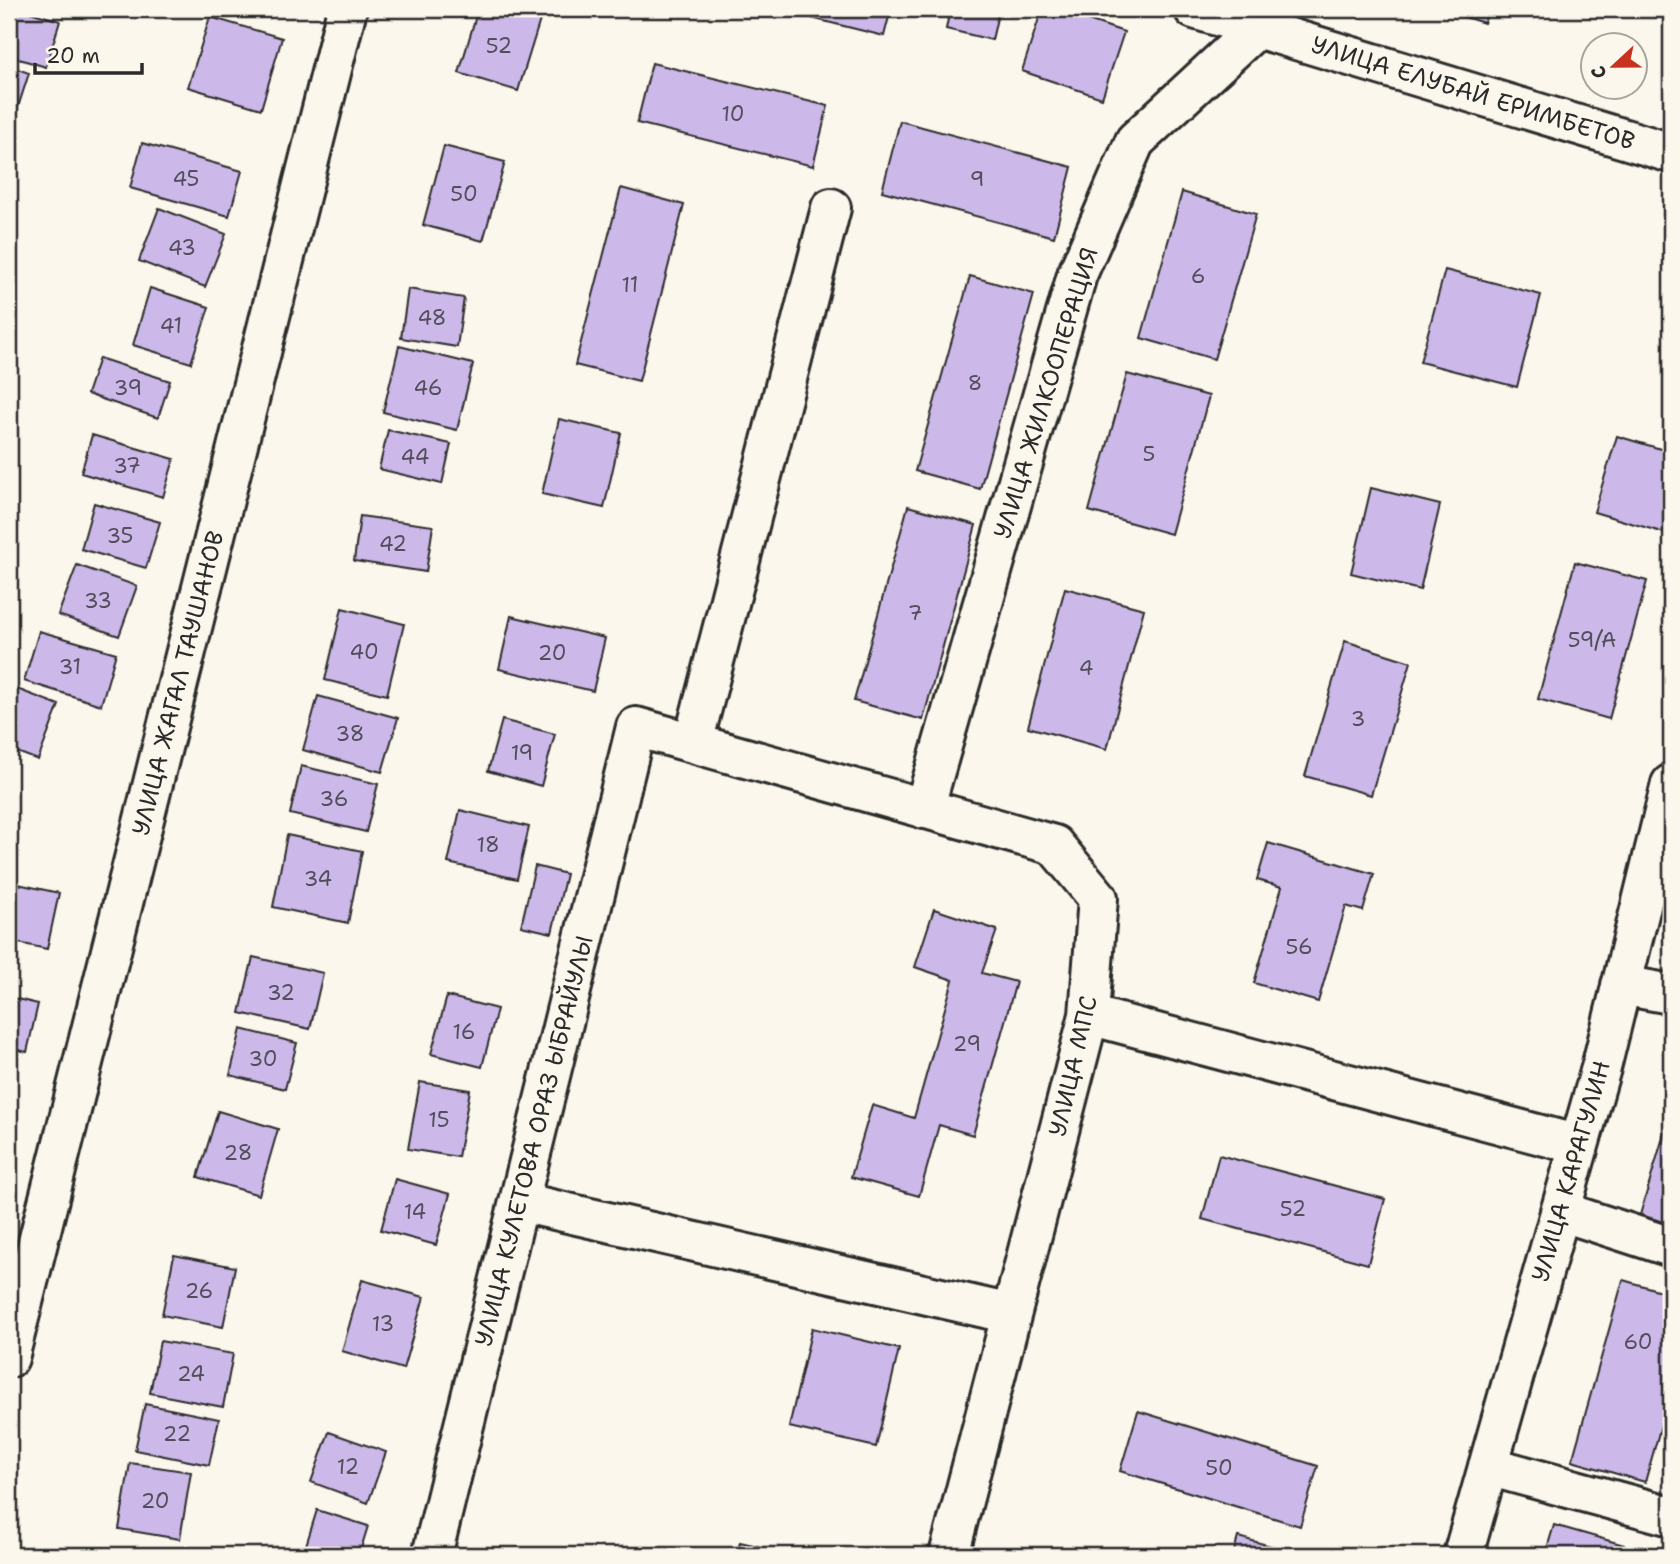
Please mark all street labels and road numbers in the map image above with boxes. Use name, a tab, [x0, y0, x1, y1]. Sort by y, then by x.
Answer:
street label: УЛИЦА ЕЛУБАЙ ЕРИМБЕТОВ	[1307, 28, 1639, 158]
street label: УЛИЦА ЖИЛКООПЕРАЦИЯ	[986, 243, 1106, 543]
street label: УЛИЦА ЖАГАЛ ТАУШАНОВ	[125, 527, 231, 839]
street label: УЛИЦА КУЛЕТОВА ОРАЗ ЫБРАЙУЛЫ	[467, 932, 601, 1350]
street label: УЛИЦА МПС	[1041, 992, 1105, 1140]
street label: УЛИЦА КАРАГУЛИН	[1524, 1057, 1618, 1285]

